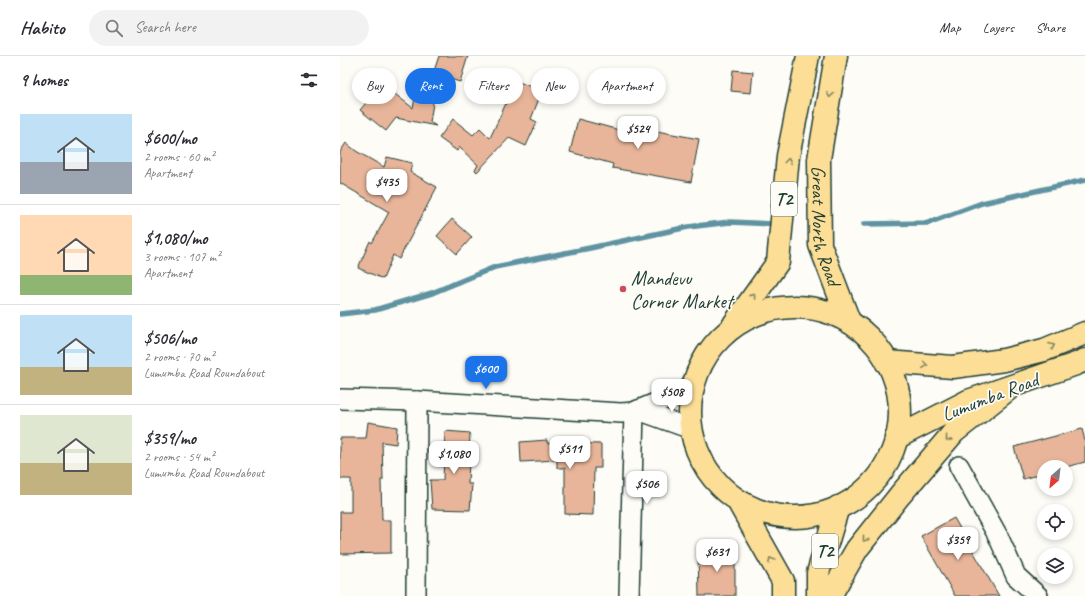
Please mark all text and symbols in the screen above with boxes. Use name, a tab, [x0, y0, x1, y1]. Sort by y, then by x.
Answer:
search box	[89, 10, 369, 46]
text: Habito	[20, 16, 65, 40]
icon: search	[103, 17, 125, 39]
text: Search here	[135, 18, 196, 37]
text: Map	[939, 19, 961, 36]
text: Layers	[983, 19, 1014, 36]
text: Share	[1036, 19, 1065, 36]
chip: Buy	[352, 68, 397, 104]
chip: Rent	[405, 68, 456, 104]
chip: Filters	[464, 68, 523, 104]
chip: New	[531, 68, 579, 104]
chip: Apartment	[587, 68, 666, 104]
icon: filters	[298, 69, 320, 91]
text: 9 homes	[20, 70, 68, 91]
one-way arrow	[826, 91, 835, 98]
pin: $524	[614, 116, 662, 150]
text: $524	[626, 121, 650, 137]
text: $600/mo	[144, 128, 197, 149]
icon: home	[52, 130, 100, 178]
text: 2 rooms · 60 m²	[144, 149, 214, 165]
one-way arrow	[783, 158, 792, 164]
text: Apartment	[144, 165, 192, 181]
street label: Great North Road	[807, 166, 848, 292]
pin: $435	[363, 169, 411, 203]
text: $435	[375, 174, 399, 190]
road number: T2	[771, 182, 797, 216]
text: $1,080/mo	[144, 228, 207, 249]
icon: home	[52, 231, 100, 279]
text: 3 rooms · 107 m²	[144, 249, 220, 265]
text: Apartment	[144, 265, 192, 281]
place label: Mandevu Corner Market	[631, 266, 736, 314]
marker: Mandevu Corner Market	[618, 284, 628, 294]
one-way arrow	[748, 294, 755, 301]
text: $506/mo	[144, 328, 196, 349]
icon: home	[52, 331, 100, 379]
one-way arrow	[1049, 343, 1056, 351]
text: 2 rooms · 70 m²	[144, 349, 214, 365]
pin: $600	[462, 356, 510, 390]
one-way arrow	[922, 360, 928, 369]
text: $600	[474, 361, 498, 377]
text: Lumumba Road Roundabout	[144, 365, 264, 381]
street label: Lumumba Road	[938, 366, 1045, 427]
pin: $508	[648, 379, 696, 413]
text: $508	[660, 384, 684, 400]
text: $359/mo	[144, 428, 196, 449]
icon: home	[52, 431, 100, 479]
one-way arrow	[946, 434, 953, 441]
pin: $511	[546, 436, 594, 470]
pin: $1,080	[421, 441, 487, 475]
text: $511	[558, 441, 582, 457]
text: $1,080	[438, 446, 470, 462]
text: 2 rooms · 54 m²	[144, 449, 214, 465]
north arrow	[1037, 460, 1073, 496]
map controls	[1037, 460, 1073, 584]
text: Lumumba Road Roundabout	[144, 465, 264, 481]
pin: $506	[623, 471, 671, 505]
text: $506	[635, 476, 659, 492]
button: locate	[1037, 504, 1073, 540]
pin: $359	[934, 527, 982, 561]
text: $359	[946, 532, 970, 548]
road number: T2	[812, 534, 838, 568]
one-way arrow	[863, 534, 870, 541]
pin: $631	[693, 539, 741, 573]
text: $631	[705, 544, 729, 560]
button: layers	[1037, 548, 1073, 584]
one-way arrow	[768, 557, 776, 564]

